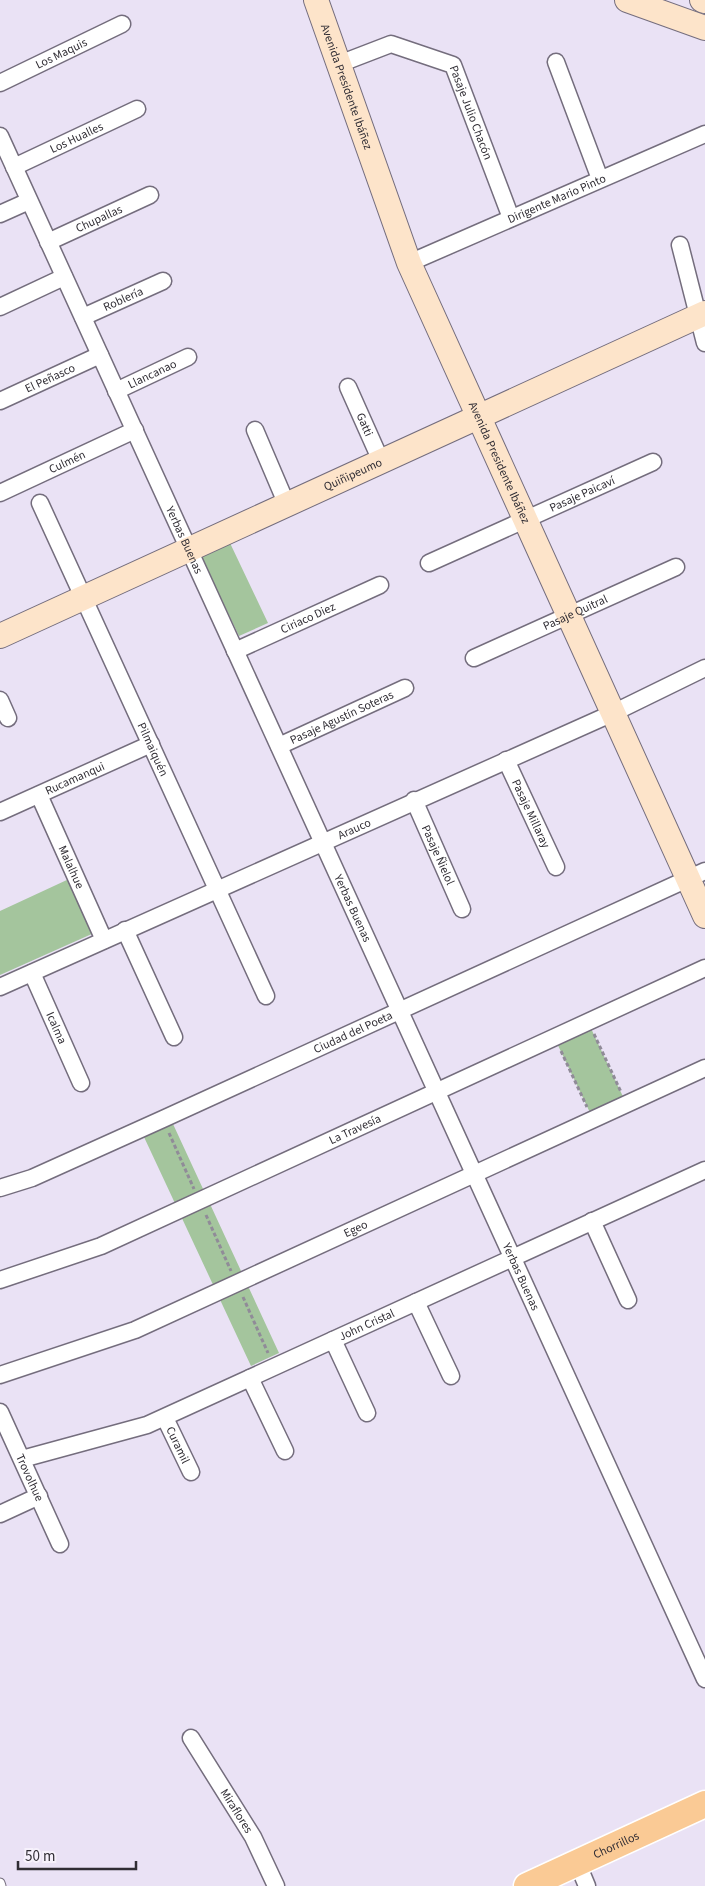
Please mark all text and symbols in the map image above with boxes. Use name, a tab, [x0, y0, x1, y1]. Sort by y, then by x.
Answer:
street label: Avenida Presidente Ibáñez	[317, 22, 377, 152]
street label: Los Maquis	[32, 34, 90, 73]
street label: Pasaje Julio Chacón	[445, 63, 497, 162]
street label: Los Hualles	[47, 118, 106, 157]
street label: Dirigente Mario Pinto	[505, 170, 608, 228]
street label: Chupallas	[73, 200, 125, 237]
street label: Roblería	[100, 283, 146, 315]
street label: Llancanao	[125, 355, 179, 393]
street label: El Peñasco	[22, 359, 78, 397]
street label: Avenida Presidente Ibáñez	[464, 399, 534, 526]
street label: Gatti	[352, 410, 377, 439]
street label: Culmén	[46, 446, 88, 478]
street label: Quiñipeumo	[321, 454, 385, 495]
street label: Pasaje Paicaví	[547, 471, 619, 516]
street label: Yerbas Buenas	[161, 502, 207, 576]
street label: Pasaje Quitral	[540, 590, 610, 634]
street label: Ciriaco Diez	[278, 598, 338, 638]
street label: Pasaje Agustín Soteras	[287, 686, 396, 748]
street label: Pilmaiquén	[133, 720, 173, 779]
street label: Rucamanqui	[42, 758, 107, 799]
street label: Pasaje Millaray	[508, 776, 555, 851]
street label: Arauco	[335, 814, 374, 844]
street label: Pasaje Ñielol	[417, 822, 459, 888]
street label: Malalhue	[54, 843, 88, 892]
street label: Yerbas Buenas	[330, 871, 376, 945]
street label: Ciudad del Poeta	[311, 1007, 395, 1058]
street label: Icalma	[42, 1009, 71, 1047]
street label: La Travesía	[326, 1110, 384, 1149]
street label: Egeo	[341, 1216, 370, 1242]
street label: Yerbas Buenas	[498, 1239, 544, 1313]
street label: John Cristal	[336, 1305, 397, 1345]
street label: Curamil	[162, 1424, 194, 1466]
street label: Trovolhue	[12, 1451, 48, 1504]
street label: Miraflores	[216, 1785, 257, 1836]
street label: Chorrillos	[590, 1827, 642, 1863]
scale bar	[18, 1838, 135, 1870]
text: 50 m	[25, 1846, 55, 1867]

